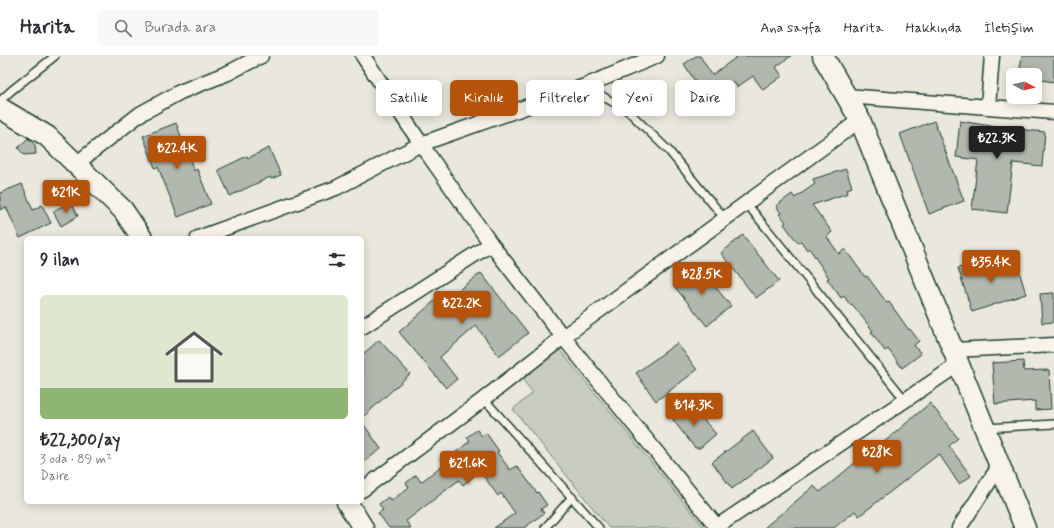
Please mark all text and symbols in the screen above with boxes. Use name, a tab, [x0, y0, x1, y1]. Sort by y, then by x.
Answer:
search box	[98, 10, 378, 46]
text: Harita	[20, 15, 74, 40]
icon: search	[112, 17, 134, 39]
text: Burada ara	[144, 18, 216, 38]
text: Ana sayfa	[760, 19, 821, 37]
text: Harita	[843, 19, 884, 37]
text: Hakkında	[906, 19, 962, 37]
text: İletişim	[984, 19, 1034, 37]
north arrow	[1006, 68, 1042, 104]
map controls	[1006, 68, 1042, 104]
chip: Satılık	[376, 80, 442, 116]
chip: Kiralık	[450, 80, 518, 116]
chip: Filtreler	[526, 80, 604, 116]
chip: Yeni	[612, 80, 667, 116]
chip: Daire	[675, 80, 735, 116]
pin: ₺22.3K	[964, 126, 1030, 160]
text: ₺22.3K	[978, 130, 1016, 147]
pin: ₺22.4K	[144, 136, 210, 170]
text: ₺22.4K	[157, 140, 197, 157]
pin: ₺21K	[42, 180, 90, 214]
text: ₺21K	[52, 184, 80, 201]
text: 9 ilan	[40, 249, 80, 271]
icon: filters	[326, 249, 348, 271]
pin: ₺35.4K	[958, 250, 1024, 284]
text: ₺35.4K	[971, 254, 1011, 271]
pin: ₺28.5K	[669, 262, 735, 296]
text: ₺28.5K	[682, 266, 722, 283]
pin: ₺22.2K	[429, 291, 495, 325]
text: ₺22.2K	[443, 295, 481, 312]
icon: home	[158, 321, 230, 393]
pin: ₺14.3K	[661, 393, 727, 427]
text: ₺14.3K	[675, 397, 713, 414]
text: ₺22,300/ay	[40, 429, 120, 451]
pin: ₺28K	[853, 440, 901, 474]
text: ₺28K	[862, 444, 892, 461]
text: 3 oda · 89 m²	[40, 451, 112, 468]
pin: ₺21.6K	[435, 451, 501, 485]
text: ₺21.6K	[449, 455, 487, 472]
text: Daire	[40, 468, 70, 485]

